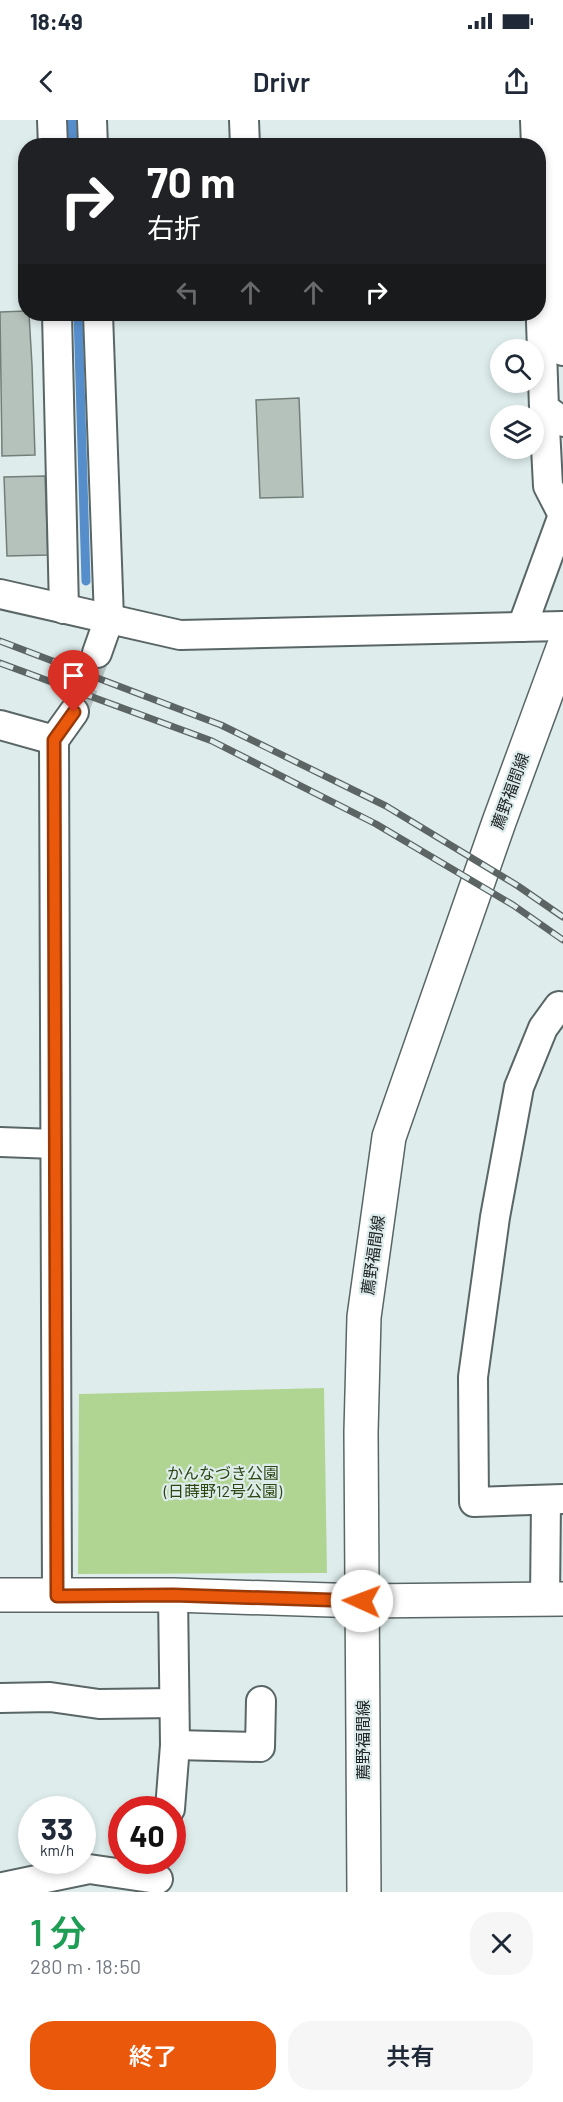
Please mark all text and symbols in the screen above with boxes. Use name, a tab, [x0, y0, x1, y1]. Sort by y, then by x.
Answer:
text: 18:49	[30, 8, 83, 34]
icon: back	[30, 65, 63, 98]
text: Drivr	[253, 65, 310, 97]
icon: share	[500, 65, 533, 98]
text: 70 m	[147, 156, 235, 206]
icon: right	[48, 162, 126, 240]
text: 右折	[147, 211, 201, 243]
icon: left	[171, 276, 204, 309]
icon: ahead	[234, 276, 267, 309]
icon: ahead	[297, 276, 330, 309]
icon: right	[360, 276, 393, 309]
map controls	[490, 339, 544, 459]
button: search	[490, 339, 544, 393]
button: layers	[490, 405, 544, 459]
pin	[48, 650, 99, 712]
icon: arrive	[57, 659, 90, 692]
street label: 薦野福間線	[487, 750, 532, 832]
street label: 薦野福間線	[358, 1214, 387, 1296]
park label: かんなづき公園 (日蒔野12号公園)	[163, 1463, 283, 1500]
position arrow	[330, 1569, 394, 1633]
street label: 薦野福間線	[353, 1700, 372, 1780]
speed limit sign: 40	[108, 1796, 186, 1874]
text: 33	[41, 1810, 73, 1846]
text: km/h	[40, 1841, 74, 1859]
text: 1 分	[30, 1910, 86, 1953]
button: close	[470, 1912, 533, 1975]
text: 280 m · 18:50	[30, 1954, 141, 1978]
button: 終了	[30, 2021, 276, 2090]
button: 共有	[288, 2021, 533, 2090]

